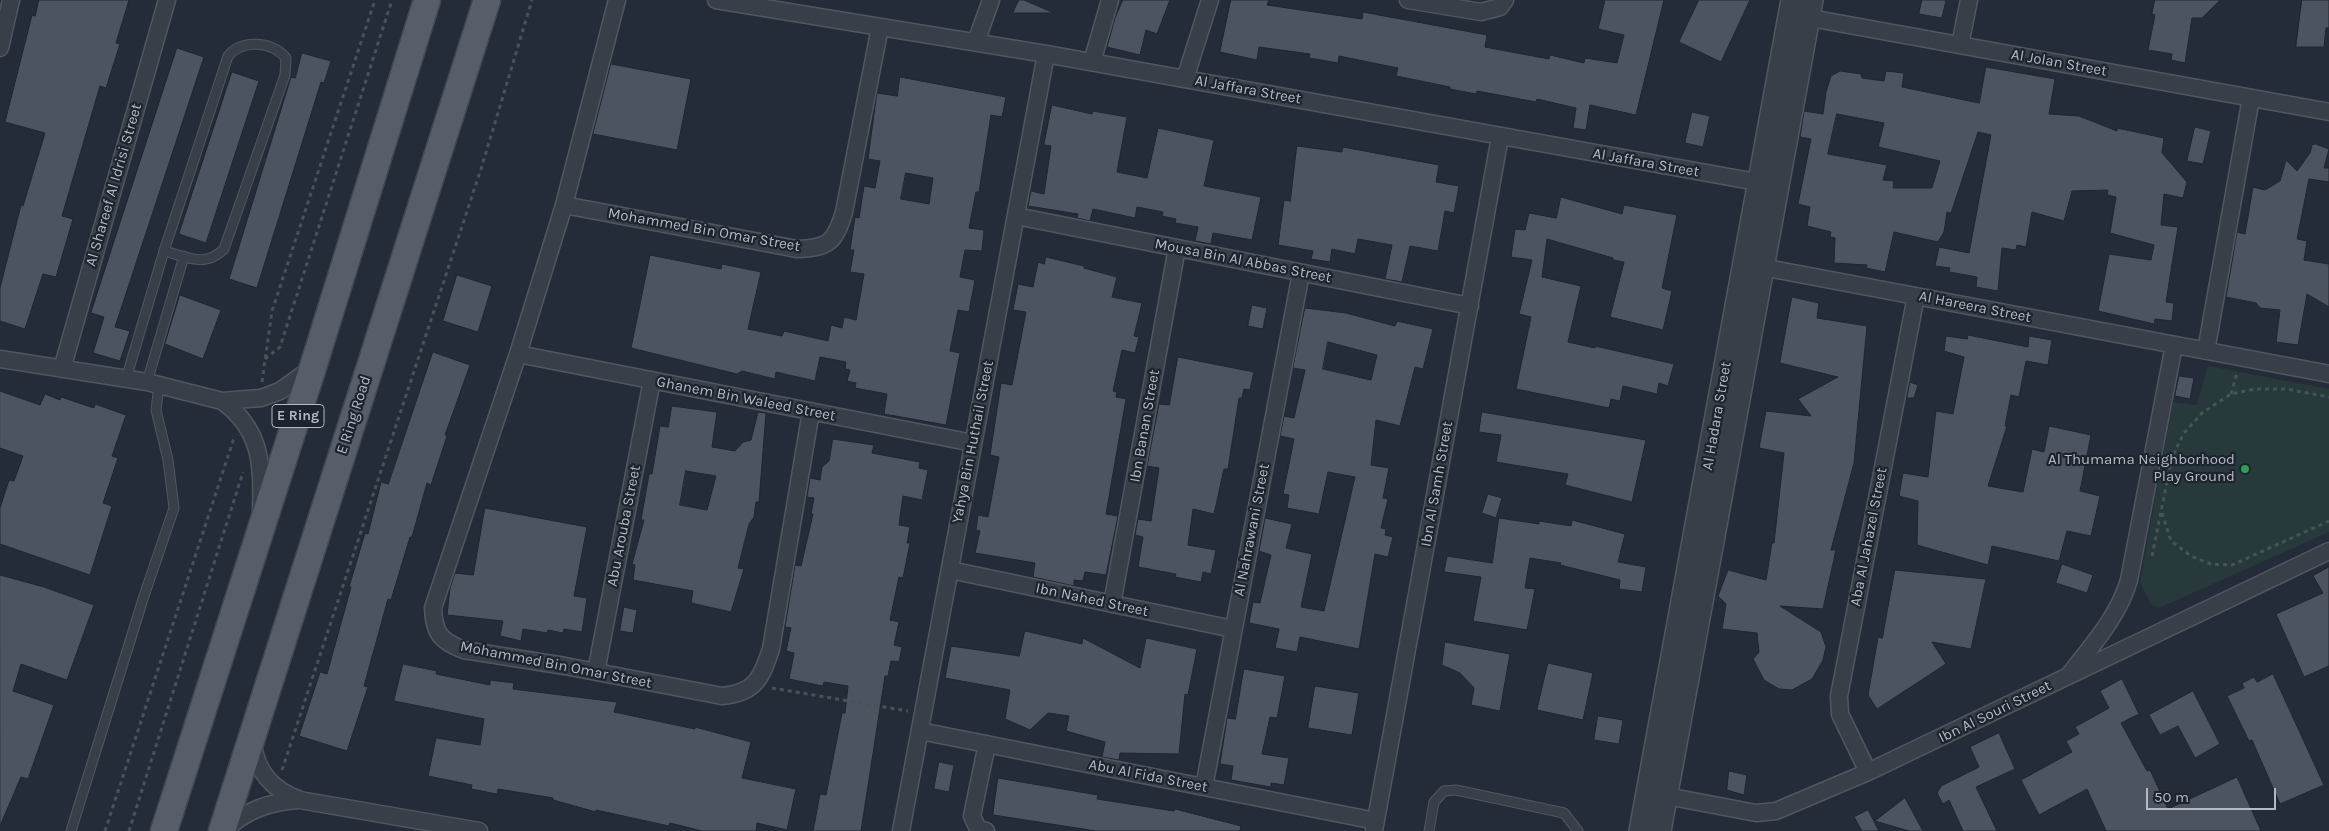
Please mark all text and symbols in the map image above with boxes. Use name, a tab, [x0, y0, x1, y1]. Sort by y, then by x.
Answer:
street label: Al Jolan Street	[2010, 46, 2108, 80]
street label: Al Jaffara Street	[1193, 72, 1303, 108]
street label: Al Shareef Al Idrisi Street	[82, 101, 146, 269]
street label: Al Jaffara Street	[1591, 145, 1701, 181]
street label: Mohammed Bin Omar Street	[606, 204, 802, 256]
street label: Mousa Bin Al Abbas Street	[1153, 235, 1333, 287]
street label: Al Hareera Street	[1917, 287, 2033, 327]
street label: Yahya Bin Huthail Street	[948, 359, 998, 525]
street label: Al Hadara Street	[1699, 360, 1735, 472]
street label: Ibn Banan Street	[1126, 368, 1164, 484]
street label: Ghanem Bin Waleed Street	[655, 373, 837, 425]
street label: E Ring Road	[333, 374, 375, 456]
road number: E Ring	[272, 404, 324, 428]
street label: Ibn Al Samh Street	[1417, 420, 1457, 548]
place label: Al Thumama Neighborhood Play Ground	[2048, 451, 2235, 486]
street label: Al Nahrawani Street	[1230, 462, 1274, 598]
marker: Al Thumama Neighborhood Play Ground	[2239, 463, 2251, 475]
street label: Abu Arouba Street	[603, 464, 645, 588]
street label: Aba Al Jahazel Street	[1847, 466, 1891, 608]
street label: Ibn Nahed Street	[1034, 579, 1150, 621]
street label: Mohammed Bin Omar Street	[459, 638, 653, 692]
street label: Ibn Al Souri Street	[1936, 677, 2054, 747]
street label: Abu Al Fida Street	[1087, 756, 1209, 796]
scale bar	[2149, 778, 2279, 810]
text: 50 m	[2154, 788, 2189, 806]

